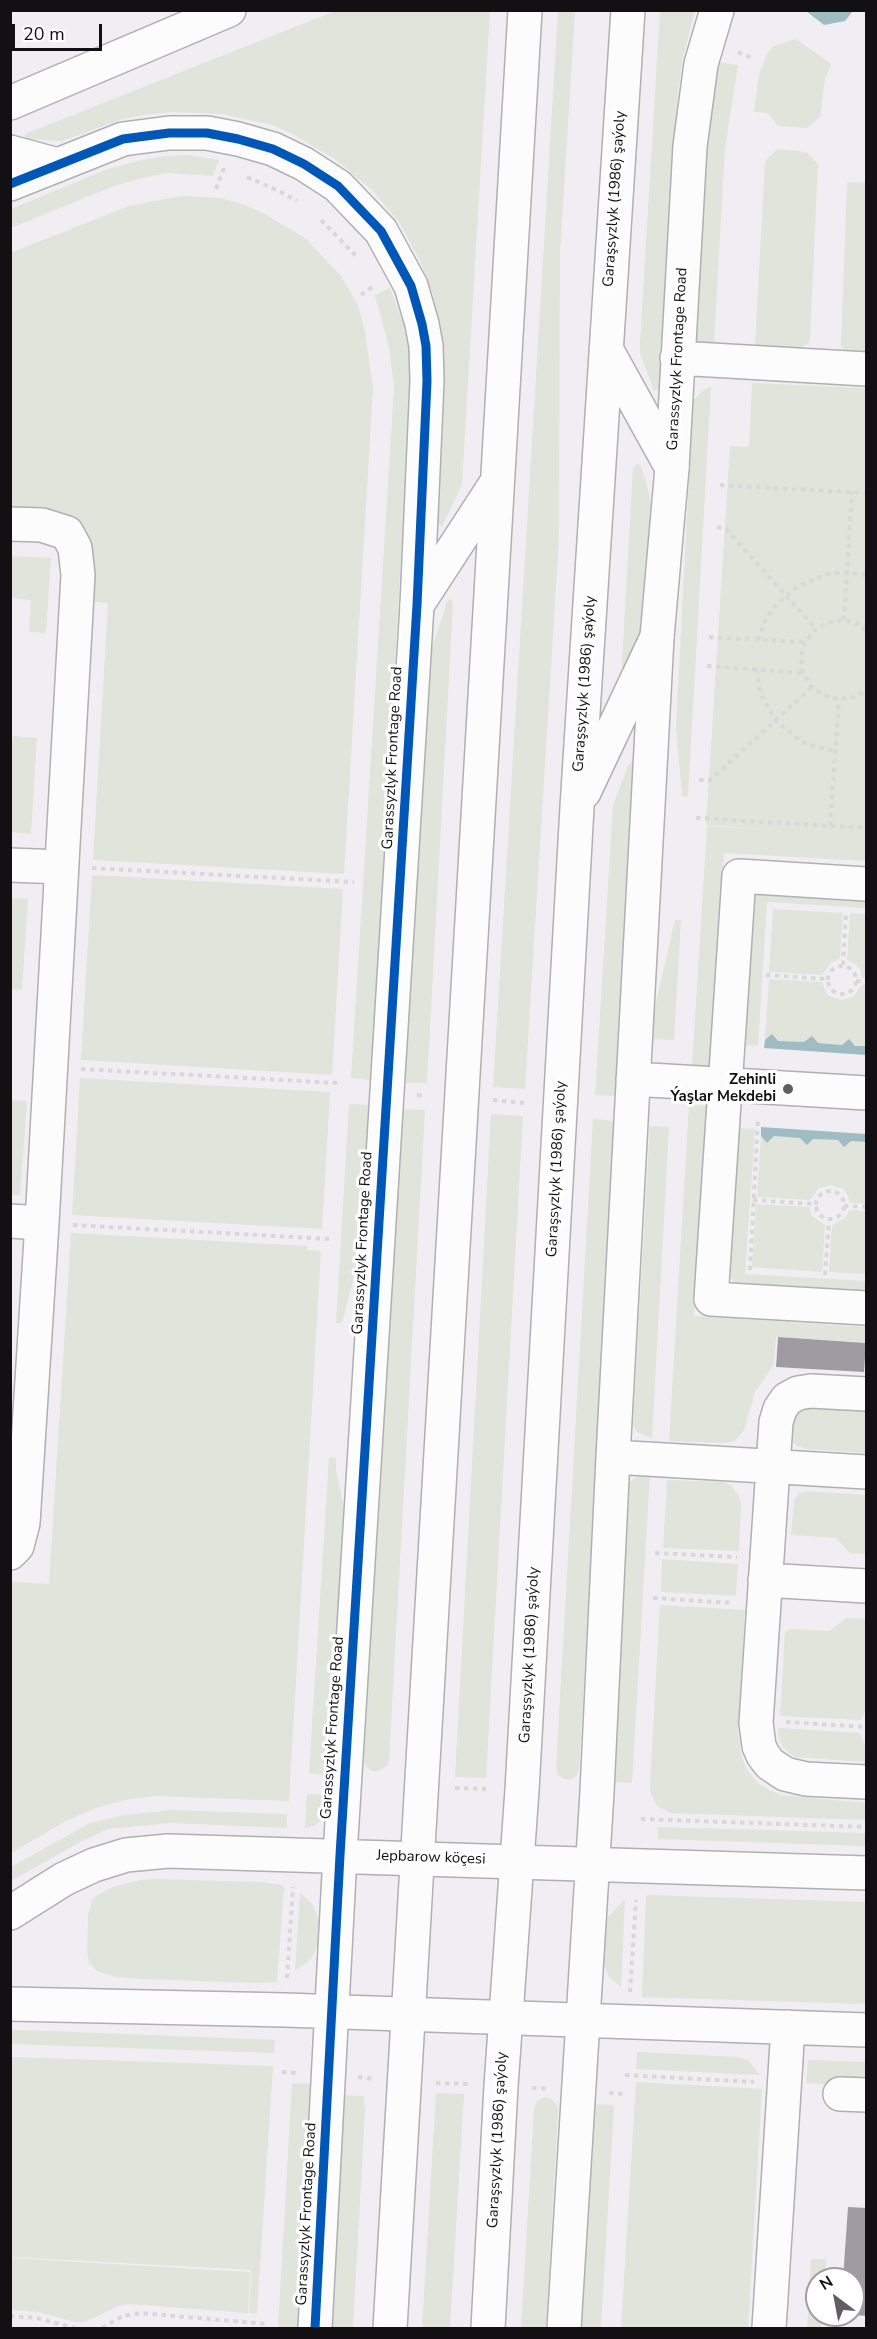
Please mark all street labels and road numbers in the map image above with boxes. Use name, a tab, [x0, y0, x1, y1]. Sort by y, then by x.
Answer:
street label: Garaşsyzlyk (1986) şaýoly	[600, 110, 630, 288]
street label: Garassyzlyk Frontage Road	[664, 267, 692, 451]
street label: Garaşsyzlyk (1986) şaýoly	[570, 595, 600, 773]
street label: Garassyzlyk Frontage Road	[379, 666, 407, 850]
street label: Garaşsyzlyk (1986) şaýoly	[543, 1080, 571, 1258]
street label: Garassyzlyk Frontage Road	[349, 1151, 377, 1335]
street label: Garaşsyzlyk (1986) şaýoly	[516, 1566, 544, 1744]
street label: Garassyzlyk Frontage Road	[318, 1636, 348, 1820]
street label: Jepbarow köçesi	[376, 1847, 486, 1869]
street label: Garaşsyzlyk (1986) şaýoly	[484, 2051, 512, 2229]
street label: Garassyzlyk Frontage Road	[293, 2122, 321, 2306]

